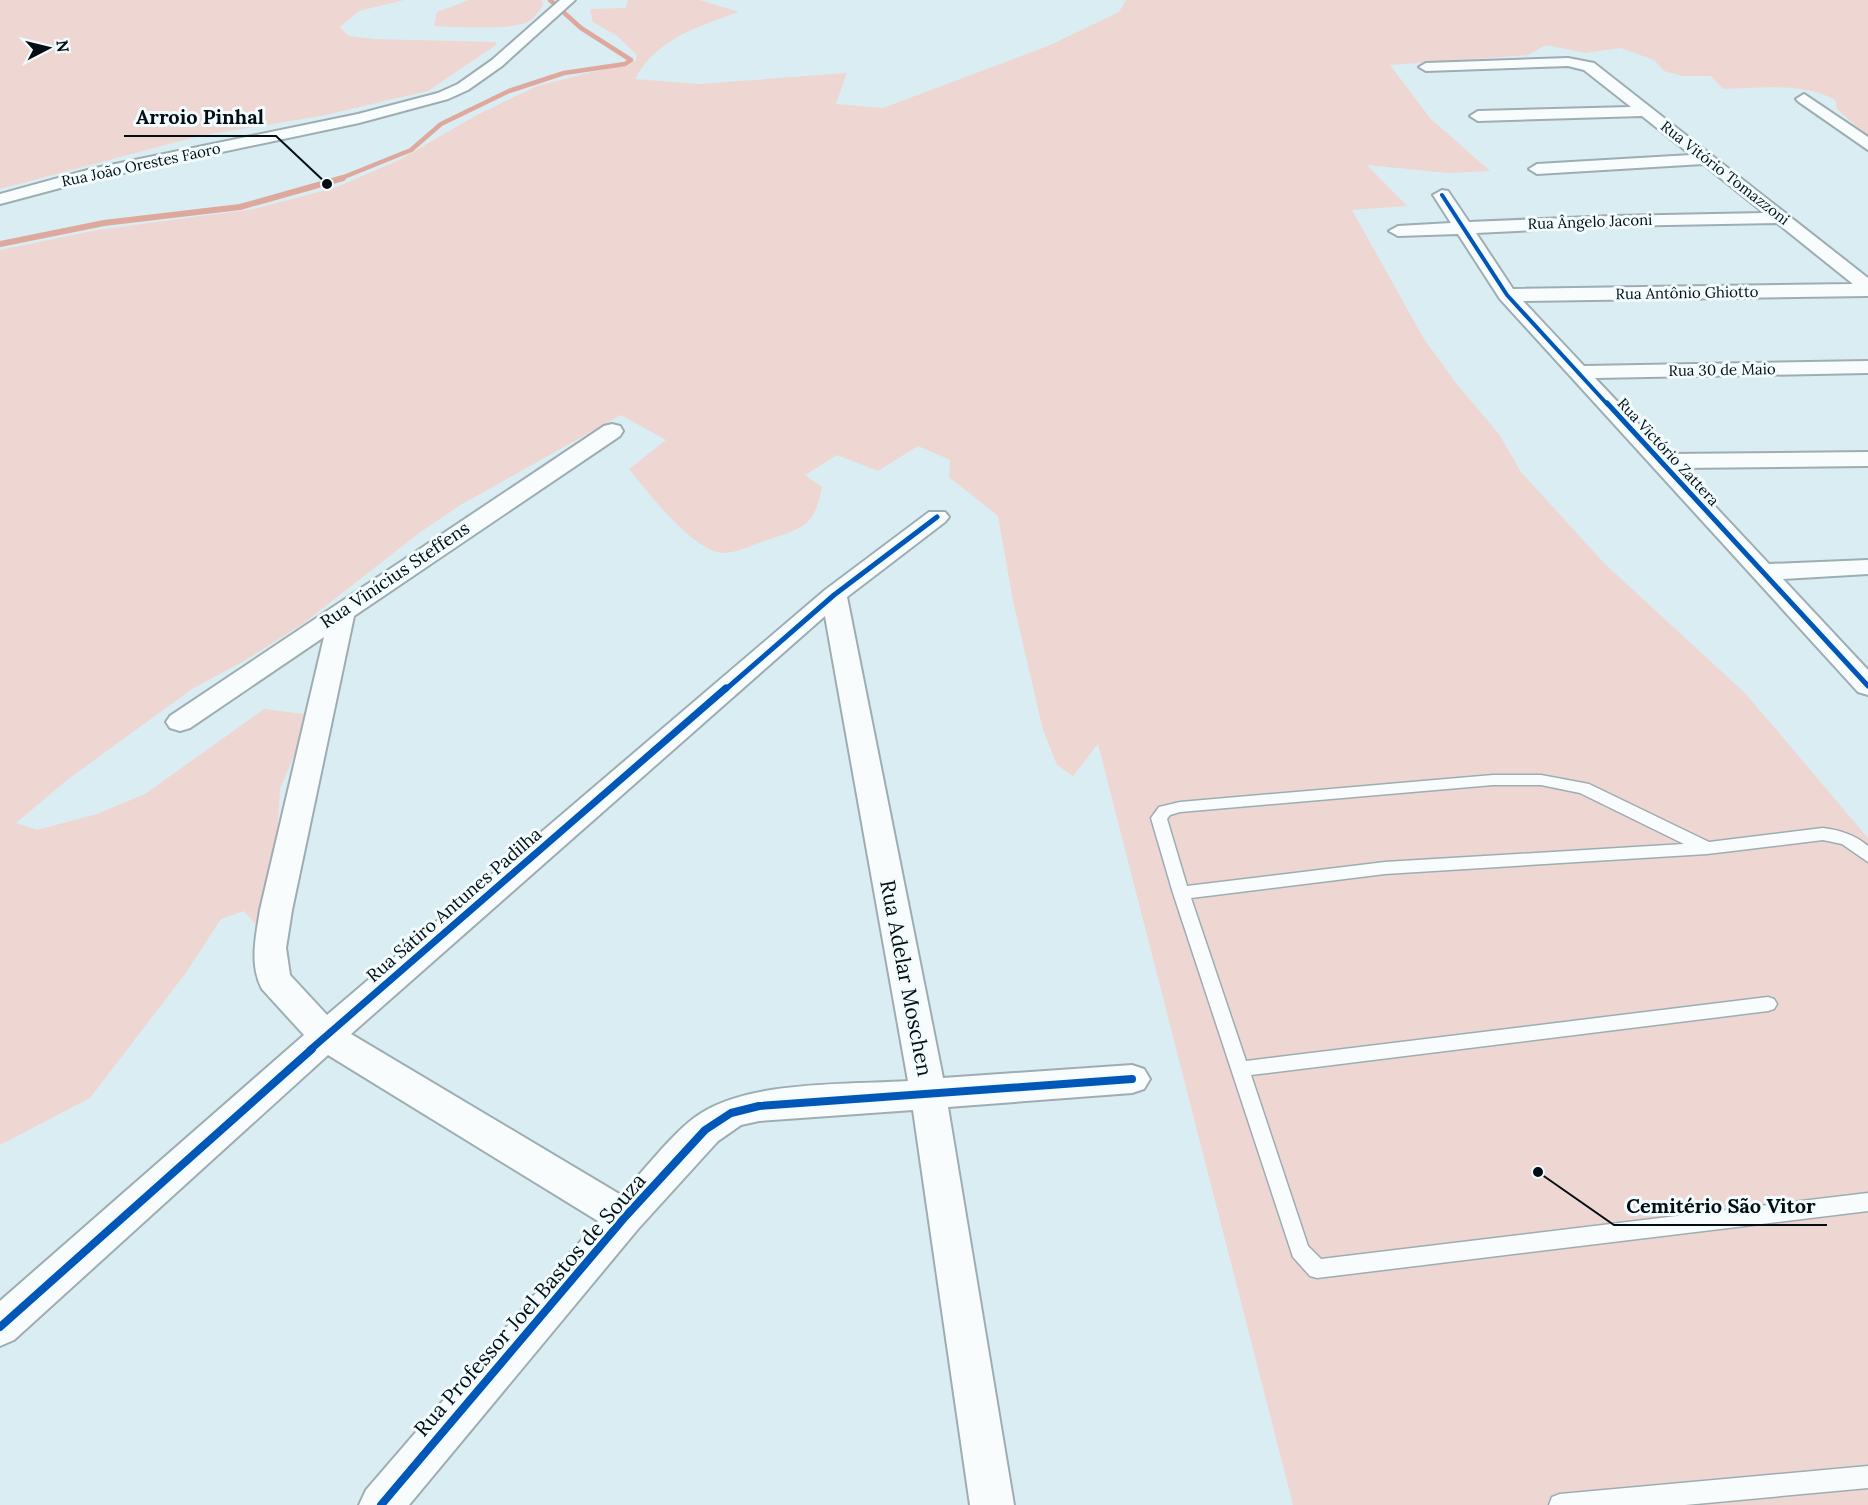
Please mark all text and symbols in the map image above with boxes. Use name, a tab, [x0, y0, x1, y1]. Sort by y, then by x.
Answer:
north arrow	[18, 18, 78, 78]
text: N	[52, 39, 74, 54]
callout: Arroio Pinhal	[124, 98, 276, 136]
text: Arroio Pinhal	[136, 104, 264, 129]
street label: Rua Vitório Tomazzoni	[1657, 116, 1793, 229]
street label: Rua João Orestes Faoro	[60, 138, 222, 191]
street label: Rua Ângelo Jaconi	[1527, 210, 1653, 233]
street label: Rua Antônio Ghiotto	[1615, 282, 1759, 303]
street label: Rua 30 de Maio	[1668, 359, 1776, 380]
street label: Rua Victório Zattera	[1613, 394, 1723, 510]
street label: Rua Vinícius Steffens	[316, 516, 474, 633]
street label: Rua Sátiro Antunes Padilha	[361, 822, 546, 987]
street label: Rua Adelar Moschen	[874, 877, 939, 1079]
street label: Rua Professor Joel Bastos de Souza	[408, 1167, 652, 1442]
callout: Cemitério São Vitor	[1614, 1187, 1827, 1225]
text: Cemitério São Vitor	[1626, 1193, 1816, 1218]

